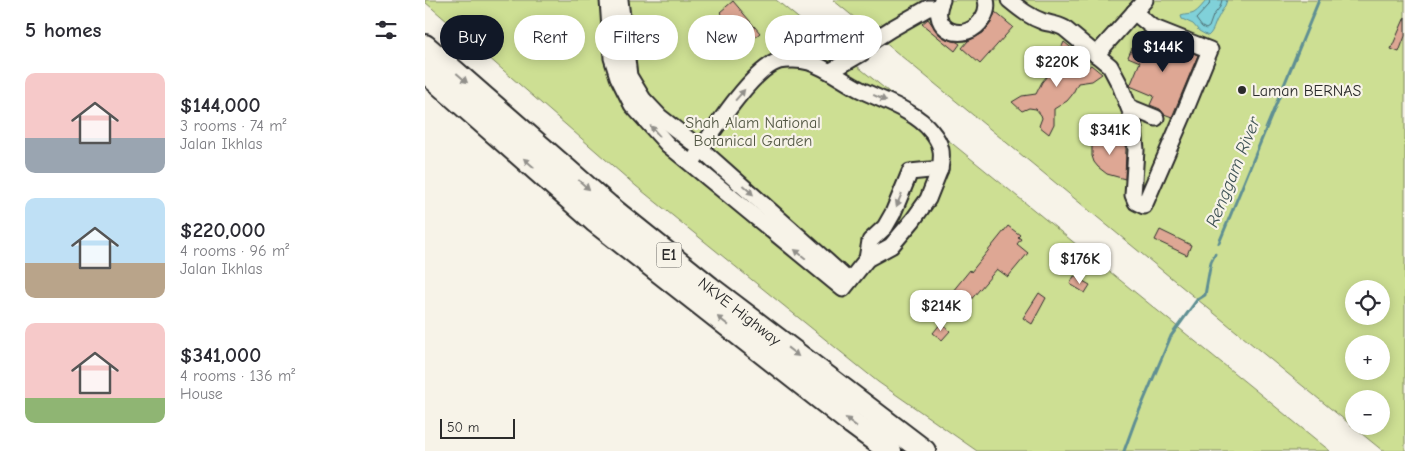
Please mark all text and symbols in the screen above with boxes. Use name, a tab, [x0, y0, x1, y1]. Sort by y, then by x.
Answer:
chip: Buy	[440, 15, 504, 60]
chip: Rent	[514, 15, 585, 60]
chip: Filters	[595, 15, 678, 60]
chip: New	[688, 15, 755, 60]
chip: Apartment	[765, 15, 882, 60]
icon: filters	[372, 16, 400, 44]
text: 5 homes	[25, 18, 102, 42]
pin: $144K	[1128, 30, 1198, 73]
text: $144K	[1143, 38, 1183, 56]
pin: $220K	[1022, 46, 1092, 88]
text: $220K	[1035, 53, 1079, 71]
one-way arrow	[455, 73, 468, 84]
place label: Laman BERNAS	[1252, 82, 1362, 100]
marker: Laman BERNAS	[1236, 84, 1248, 96]
one-way arrow	[735, 89, 746, 102]
icon: home	[65, 93, 125, 153]
text: $144,000	[180, 93, 260, 117]
one-way arrow	[873, 95, 887, 103]
water label: Renggam River	[1202, 113, 1265, 230]
park label: Shah Alam National Botanical Garden	[685, 114, 821, 150]
pin: $341K	[1075, 114, 1145, 156]
text: 3 rooms · 74 m²	[180, 117, 286, 135]
text: $341K	[1090, 121, 1130, 139]
one-way arrow	[649, 126, 661, 138]
text: Jalan Ikhlas	[180, 135, 263, 153]
one-way arrow	[524, 157, 536, 169]
one-way arrow	[578, 179, 590, 191]
one-way arrow	[741, 184, 753, 196]
one-way arrow	[894, 193, 902, 208]
icon: home	[65, 218, 125, 278]
text: $220,000	[180, 218, 266, 242]
text: 4 rooms · 96 m²	[180, 242, 289, 260]
road number: E1	[657, 242, 681, 268]
pin: $176K	[1045, 242, 1115, 285]
one-way arrow	[794, 249, 807, 260]
text: $176K	[1060, 250, 1100, 268]
text: Jalan Ikhlas	[180, 260, 263, 278]
street label: NKVE Highway	[694, 274, 785, 350]
map controls	[1345, 280, 1390, 435]
button: locate	[1345, 280, 1390, 325]
pin: $214K	[906, 290, 976, 332]
text: $214K	[921, 297, 961, 315]
one-way arrow	[716, 316, 730, 326]
button: +	[1345, 335, 1390, 380]
icon: home	[65, 343, 125, 403]
text: $341,000	[180, 343, 261, 367]
one-way arrow	[786, 347, 800, 357]
text: 4 rooms · 136 m²	[180, 367, 295, 385]
text: House	[180, 385, 223, 403]
button: −	[1345, 390, 1390, 435]
scale bar	[440, 416, 515, 439]
one-way arrow	[845, 416, 858, 427]
text: 50 m	[447, 419, 479, 436]

